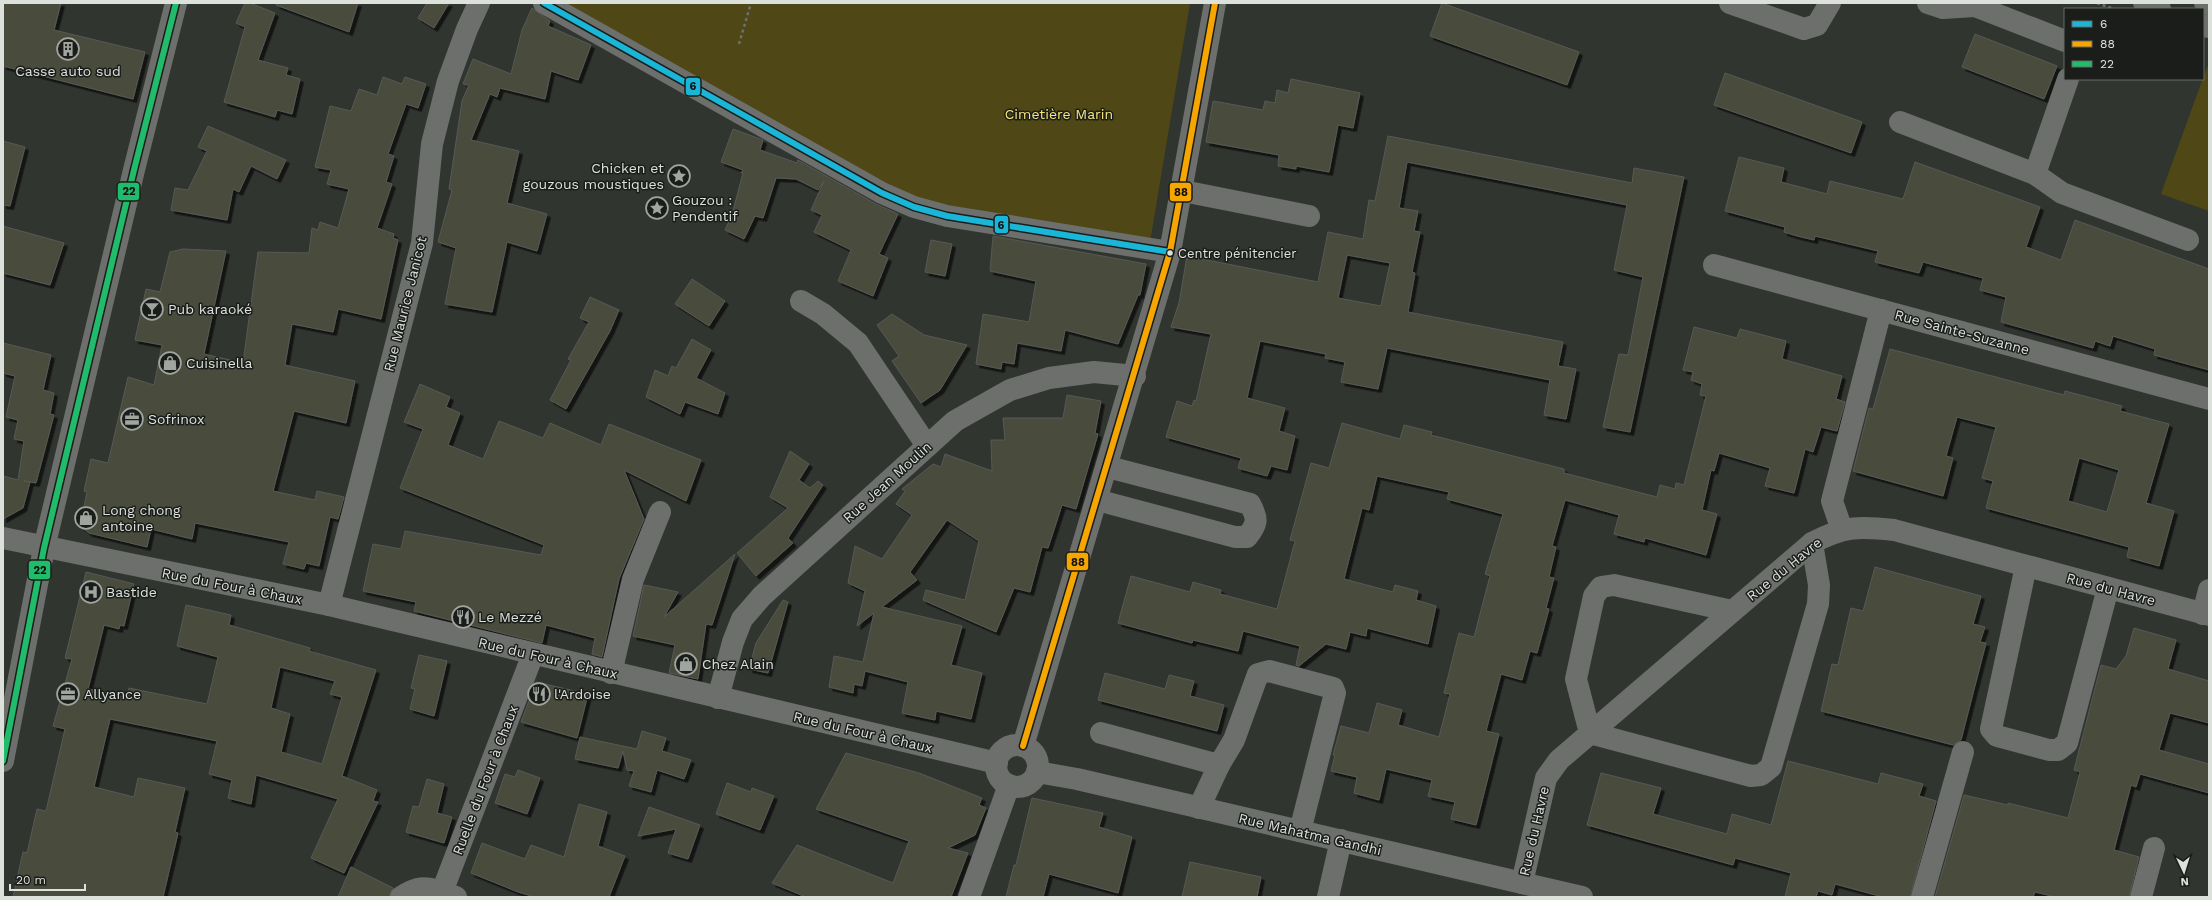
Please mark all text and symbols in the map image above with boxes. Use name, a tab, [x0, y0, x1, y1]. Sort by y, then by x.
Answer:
legend	[2064, 8, 2204, 80]
text: 6	[2100, 17, 2107, 31]
building icon: Casse auto sud	[55, 36, 81, 62]
text: 88	[2100, 37, 2115, 51]
text: 22	[2100, 57, 2114, 71]
place label: Casse auto sud	[15, 63, 121, 79]
line badge: 6	[685, 77, 701, 96]
text: 6	[690, 80, 697, 93]
park label: Cimetière Marin	[1005, 106, 1113, 122]
place label: Chicken et gouzous moustiques	[523, 160, 664, 192]
place icon: Chicken et gouzous moustiques	[666, 163, 692, 189]
line badge: 22	[117, 182, 140, 201]
line badge: 88	[1169, 182, 1192, 202]
text: 22	[122, 185, 136, 198]
text: 88	[1174, 186, 1188, 199]
place label: Gouzou : Pendentif	[672, 192, 738, 224]
place icon: Gouzou : Pendentif	[644, 195, 670, 221]
line badge: 6	[994, 215, 1009, 234]
text: 6	[998, 219, 1005, 232]
street label: Rue Maurice Janicot	[380, 235, 430, 373]
place label: Centre pénitencier	[1178, 246, 1297, 261]
marker: Centre pénitencier	[1165, 248, 1175, 258]
bar icon: Pub karaoké	[139, 296, 165, 322]
place label: Pub karaoké	[168, 301, 252, 317]
street label: Rue Sainte-Suzanne	[1893, 306, 2031, 358]
shop icon: Cuisinella	[157, 350, 183, 376]
place label: Cuisinella	[186, 355, 252, 371]
office icon: Sofrinox	[119, 406, 145, 432]
place label: Sofrinox	[148, 411, 204, 427]
street label: Rue Jean Moulin	[840, 438, 934, 526]
place label: Long chong antoine	[102, 502, 181, 534]
shop icon: Long chong antoine	[73, 505, 99, 531]
street label: Rue du Havre	[1743, 534, 1825, 604]
line badge: 88	[1066, 552, 1089, 571]
text: 88	[1071, 556, 1085, 569]
line badge: 22	[28, 560, 51, 580]
text: 22	[33, 564, 47, 577]
street label: Rue du Four à Chaux	[161, 565, 303, 607]
street label: Rue du Havre	[2065, 569, 2157, 609]
hospital icon: Bastide	[78, 579, 104, 605]
place label: Bastide	[106, 584, 157, 600]
restaurant icon: Le Mezzé	[450, 604, 476, 630]
place label: Le Mezzé	[478, 609, 542, 625]
street label: Rue du Four à Chaux	[477, 634, 619, 682]
shop icon: Chez Alain	[673, 651, 699, 677]
place label: Chez Alain	[702, 656, 774, 672]
office icon: Allyance	[55, 681, 81, 707]
restaurant icon: l'Ardoise	[526, 681, 552, 707]
place label: Allyance	[84, 686, 141, 702]
place label: l'Ardoise	[554, 686, 611, 702]
street label: Ruelle du Four à Chaux	[449, 703, 521, 857]
street label: Rue du Four à Chaux	[792, 708, 934, 756]
street label: Rue du Havre	[1516, 785, 1552, 877]
street label: Rue Mahatma Gandhi	[1237, 810, 1383, 858]
north arrow	[2164, 852, 2204, 892]
scale bar	[10, 866, 85, 892]
text: 20 m	[16, 873, 46, 887]
text: N	[2180, 875, 2189, 888]

